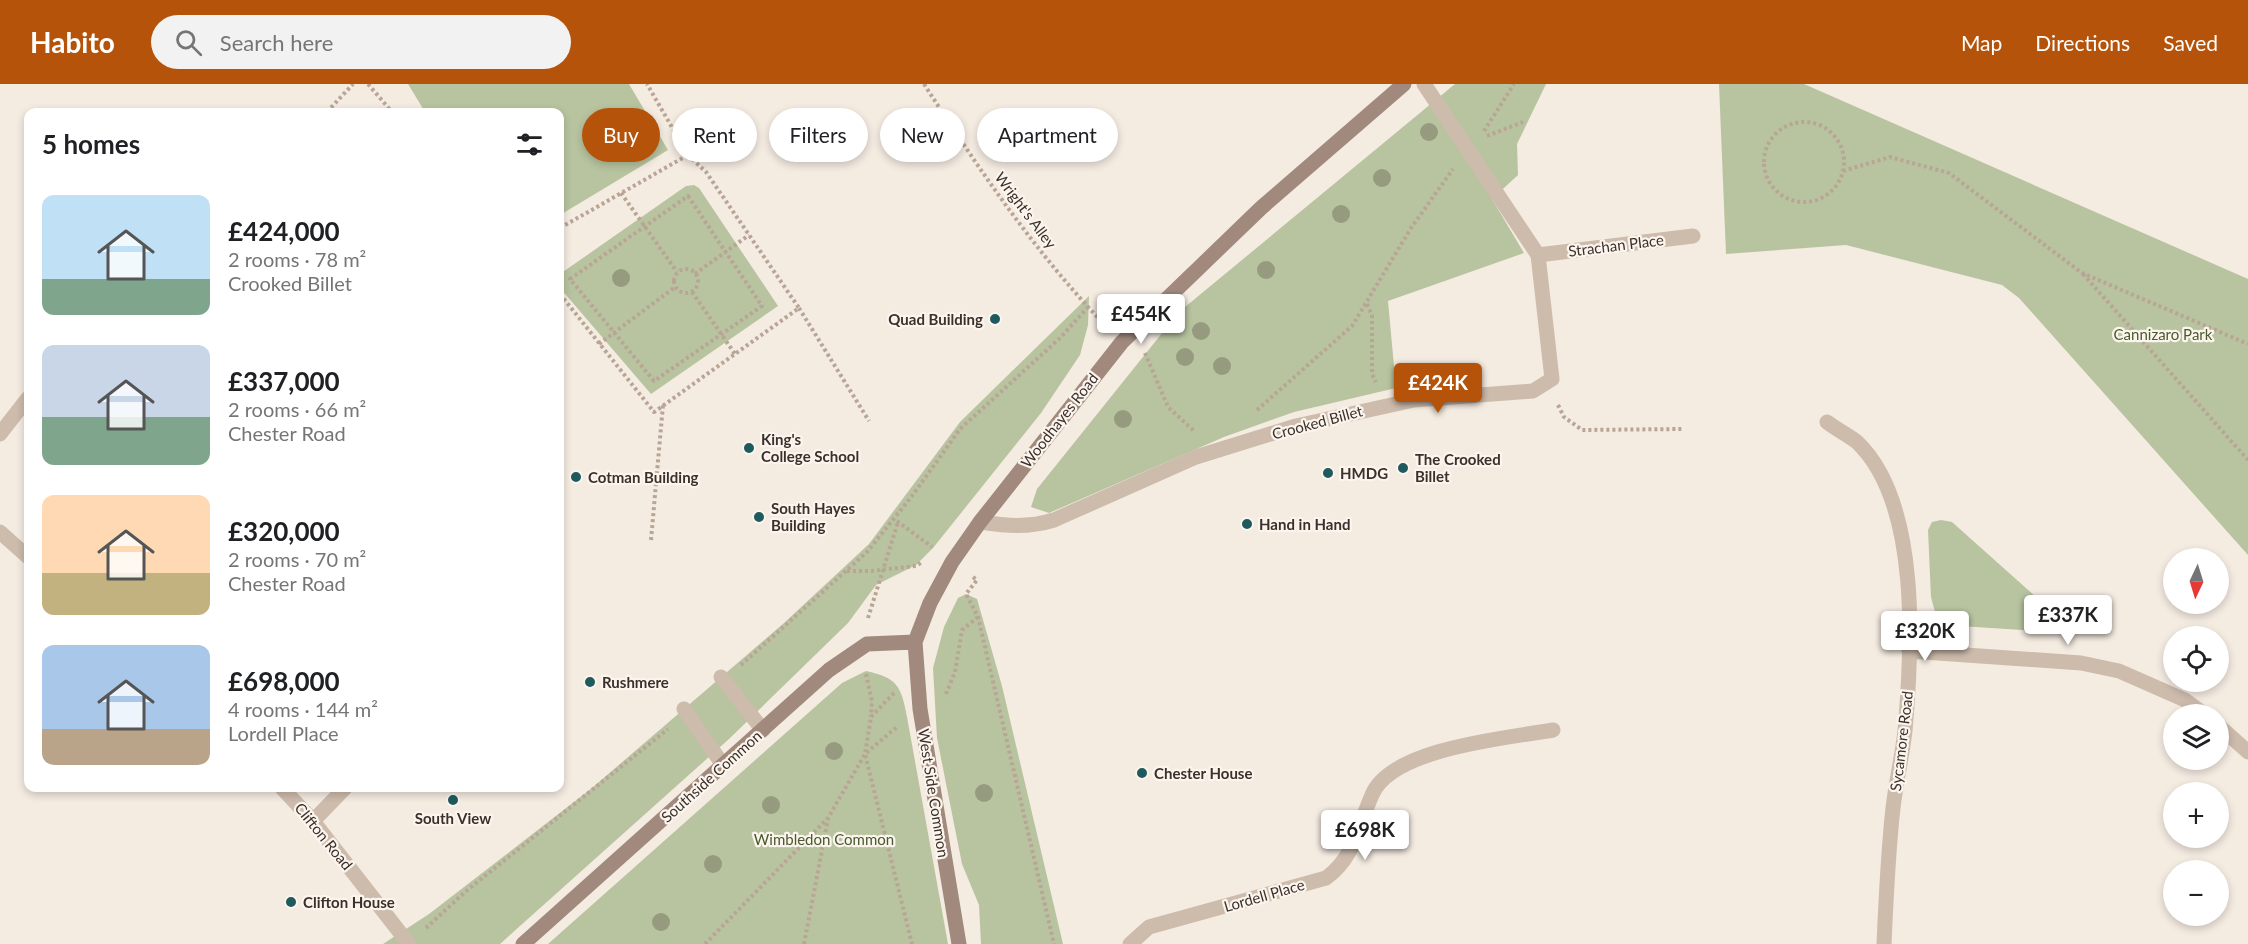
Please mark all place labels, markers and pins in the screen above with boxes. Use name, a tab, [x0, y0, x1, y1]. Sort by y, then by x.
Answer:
pin: £454K	[1099, 294, 1183, 345]
place label: Quad Building	[888, 310, 983, 328]
marker: Quad Building	[988, 312, 1002, 326]
pin: £424K	[1396, 363, 1480, 414]
place label: King's College School	[761, 430, 859, 465]
marker: King's College School	[742, 441, 756, 455]
place label: The Crooked Billet	[1415, 450, 1501, 485]
marker: The Crooked Billet	[1396, 461, 1410, 475]
place label: HMDG	[1340, 464, 1388, 482]
marker: HMDG	[1321, 466, 1335, 480]
place label: Cotman Building	[588, 468, 699, 486]
marker: Cotman Building	[569, 470, 583, 484]
place label: South Hayes Building	[771, 499, 855, 534]
marker: South Hayes Building	[752, 510, 766, 524]
place label: Hand in Hand	[1259, 515, 1350, 533]
marker: Hand in Hand	[1240, 517, 1254, 531]
pin: £337K	[2026, 595, 2110, 646]
pin: £320K	[1883, 611, 1967, 662]
place label: Rushmere	[602, 673, 669, 691]
marker: Rushmere	[583, 675, 597, 689]
place label: Chester House	[1154, 764, 1252, 782]
marker: Chester House	[1135, 766, 1149, 780]
marker: South View	[446, 793, 460, 807]
place label: South View	[415, 809, 491, 827]
pin: £698K	[1323, 810, 1407, 861]
place label: Clifton House	[303, 893, 395, 911]
marker: Clifton House	[284, 895, 298, 909]

